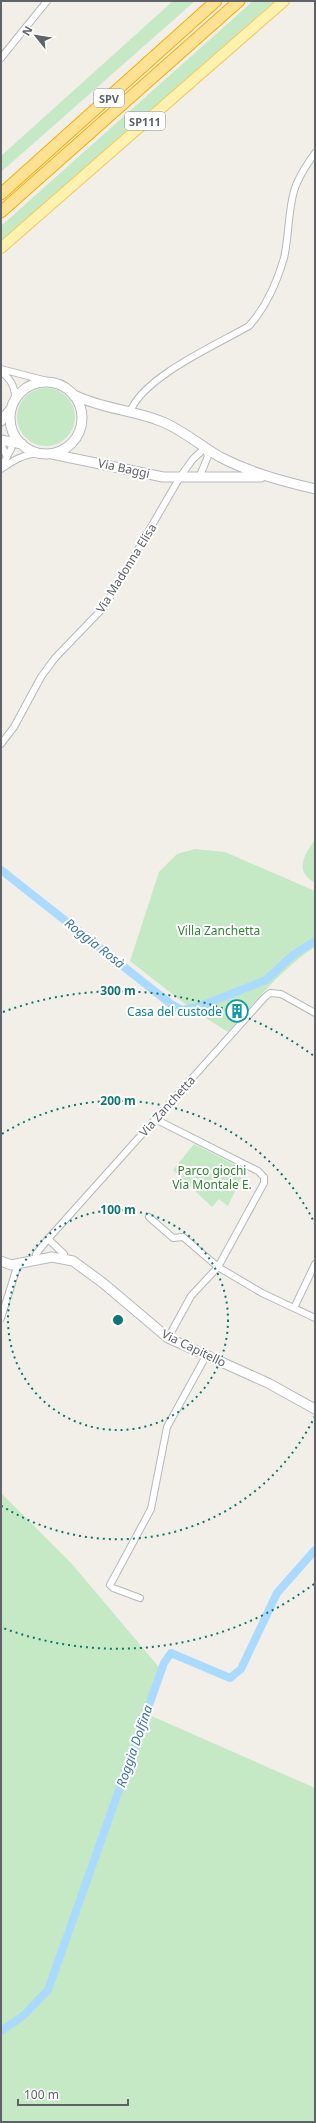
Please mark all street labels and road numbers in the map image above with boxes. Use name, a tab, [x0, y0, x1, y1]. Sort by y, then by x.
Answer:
road number: SPV	[94, 89, 124, 107]
road number: SP111	[125, 112, 165, 130]
street label: Via Baggi	[97, 454, 151, 482]
street label: Via Madonna Elisa	[92, 520, 160, 616]
street label: Via Zanchetta	[135, 1072, 199, 1140]
street label: Via Capitello	[159, 1325, 229, 1371]

